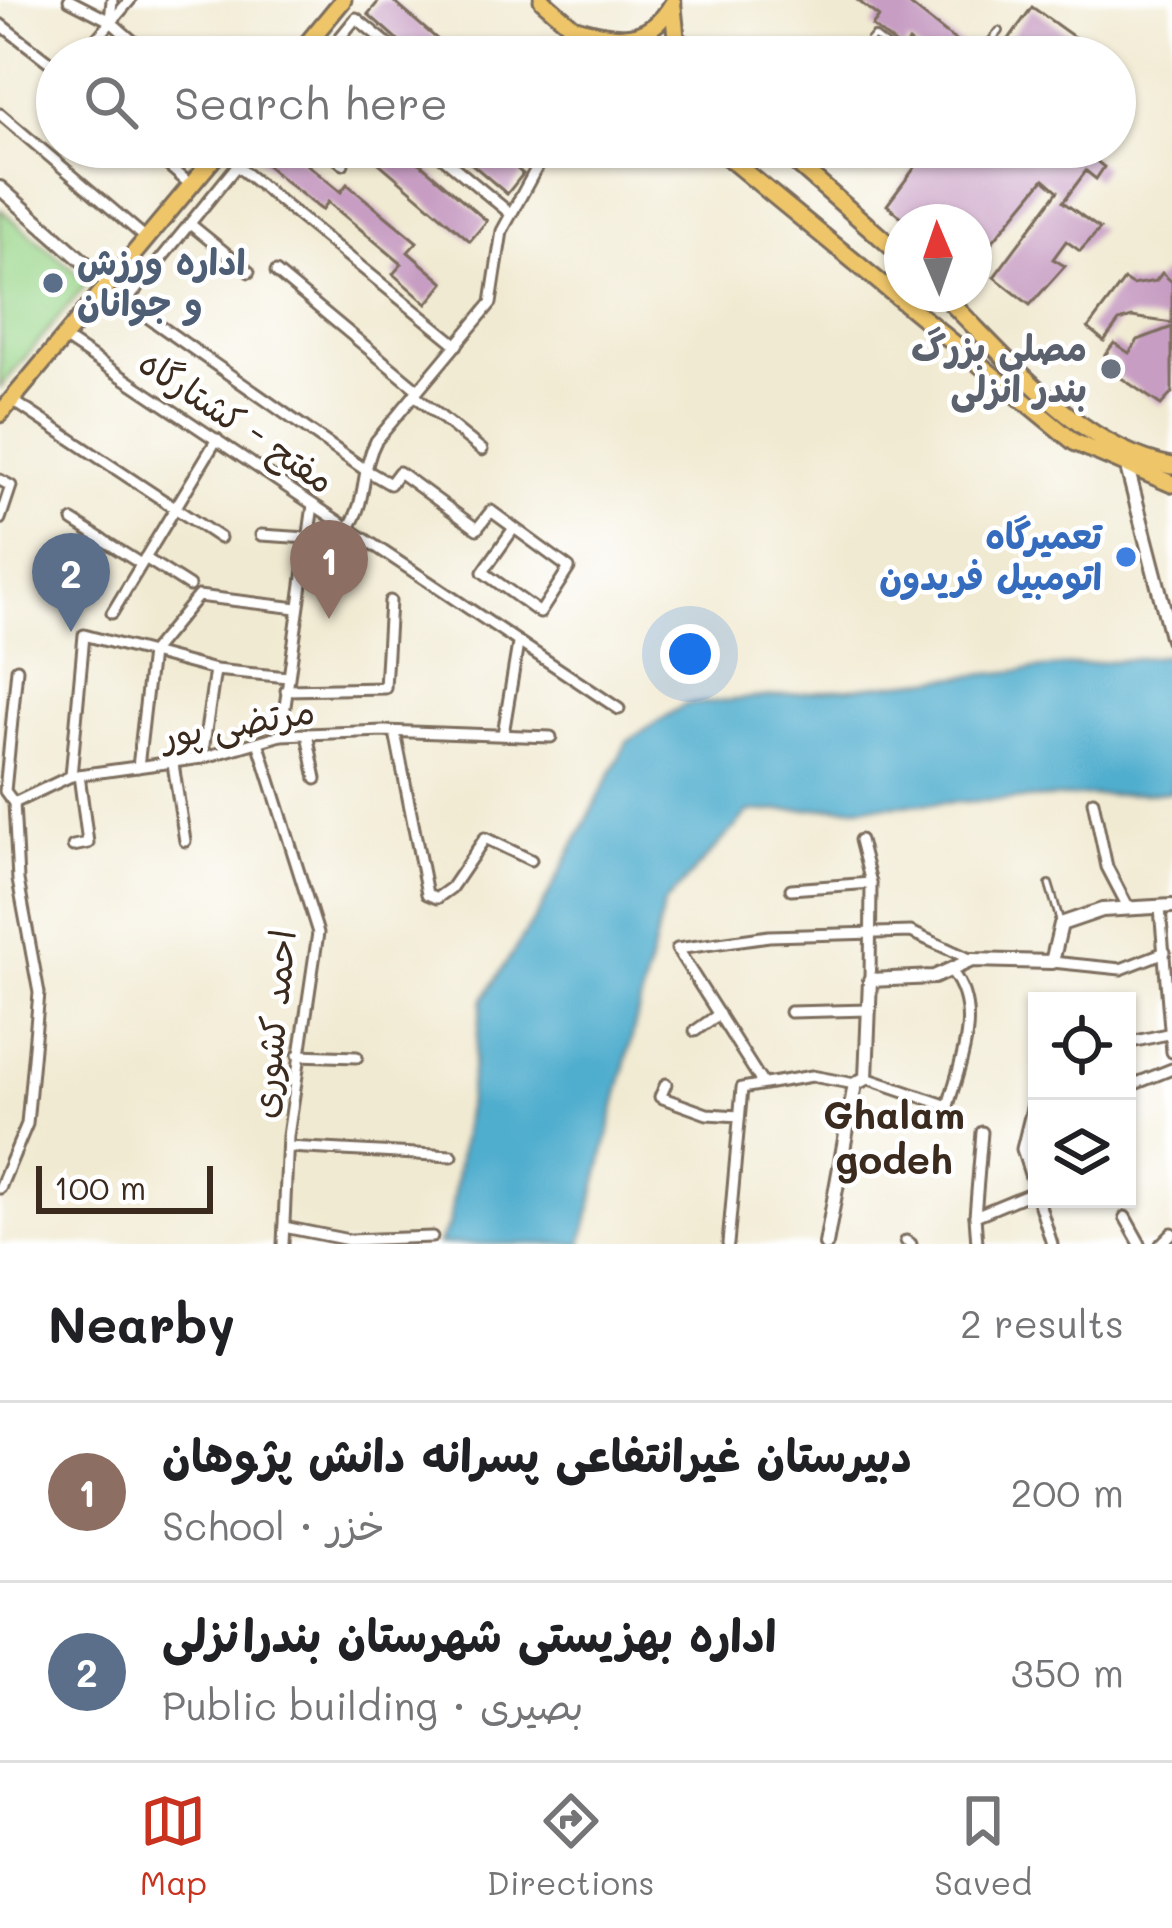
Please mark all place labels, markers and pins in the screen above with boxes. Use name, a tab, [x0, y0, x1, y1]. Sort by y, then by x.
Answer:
place label: اداره ورزش و جوانان	[77, 237, 245, 327]
marker: اداره ورزش و جوانان	[40, 270, 66, 296]
place label: مصلی بزرگ بندر انزلی	[911, 323, 1087, 413]
marker: مصلی بزرگ بندر انزلی	[1098, 356, 1124, 382]
place label: تعمیرگاه اتومبیل فریدون	[879, 511, 1104, 600]
pin: 1	[290, 520, 368, 619]
pin: 2	[32, 533, 110, 632]
marker: تعمیرگاه اتومبیل فریدون	[1113, 544, 1139, 570]

